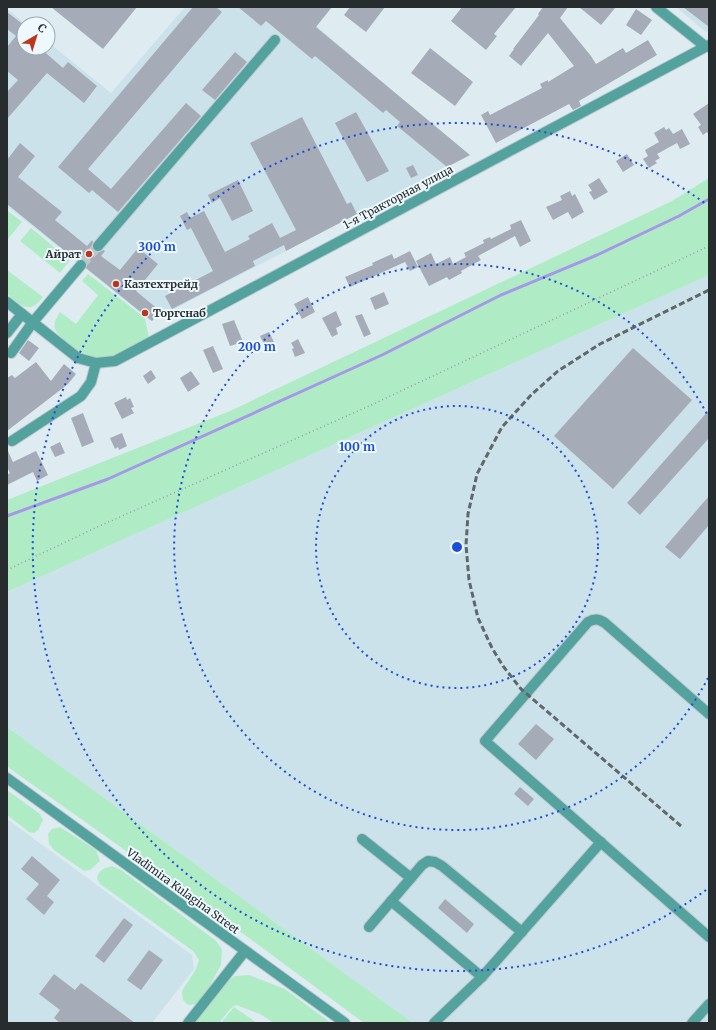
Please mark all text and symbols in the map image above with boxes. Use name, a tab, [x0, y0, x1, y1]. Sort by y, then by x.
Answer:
north arrow	[16, 16, 56, 56]
text: С	[35, 20, 49, 36]
street label: 1-я Тракторная улица	[341, 162, 455, 232]
text: 300 m	[138, 239, 176, 254]
place label: Айрат	[45, 247, 81, 261]
marker: Айрат	[84, 249, 94, 259]
place label: Казтехтрейд	[124, 277, 198, 291]
marker: Казтехтрейд	[111, 279, 121, 289]
place label: Торгснаб	[153, 306, 206, 320]
marker: Торгснаб	[140, 308, 150, 318]
text: 200 m	[238, 339, 276, 354]
text: 100 m	[339, 439, 375, 454]
centre of rings	[450, 540, 464, 554]
street label: Vladimira Kulagina Street	[123, 845, 243, 937]

